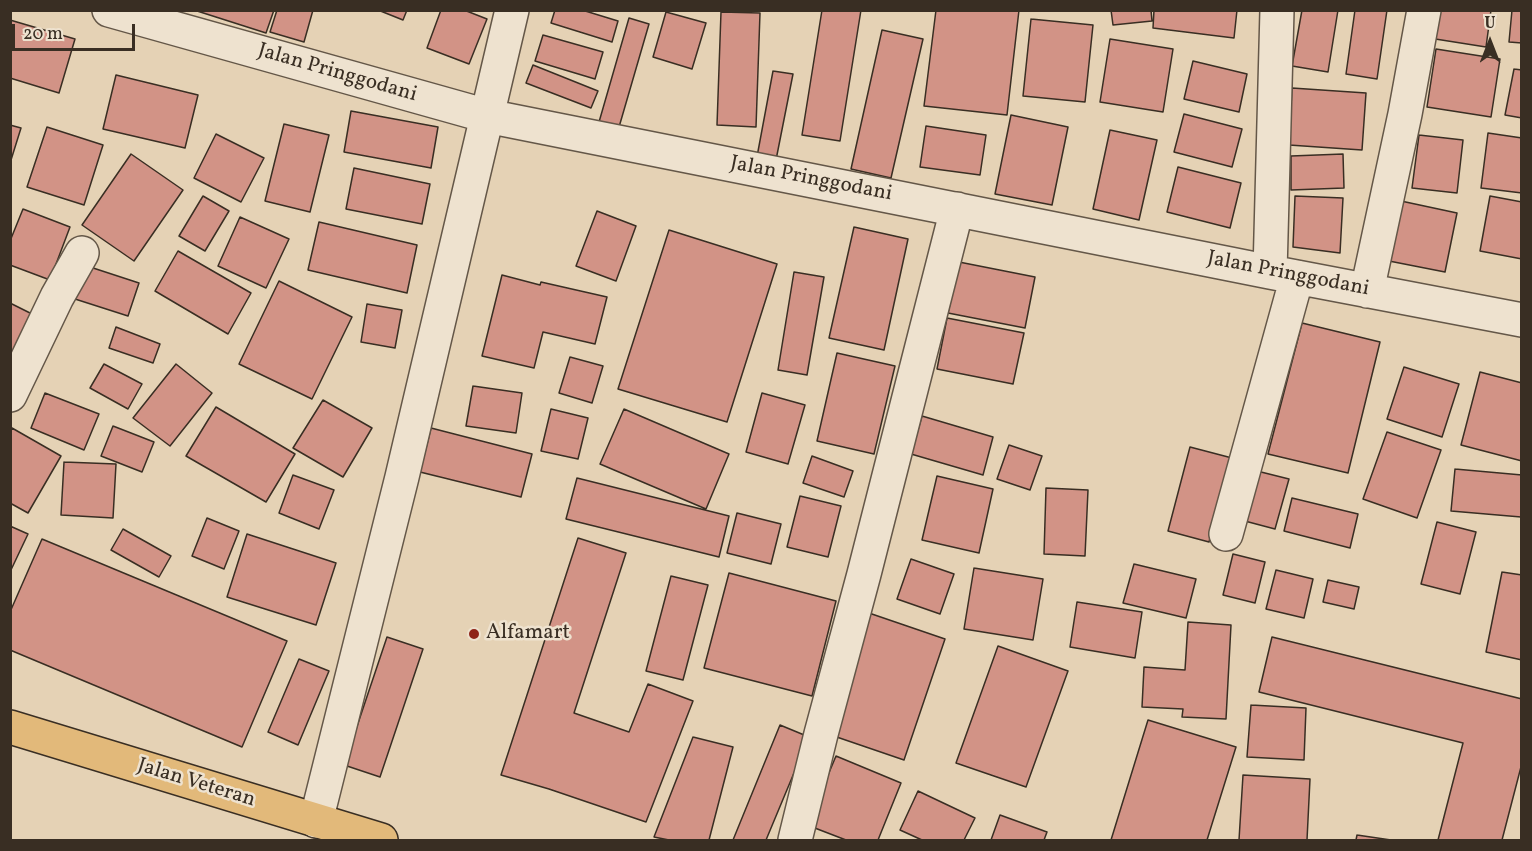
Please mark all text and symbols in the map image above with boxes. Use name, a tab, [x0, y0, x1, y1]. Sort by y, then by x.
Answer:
scale bar	[15, 12, 138, 50]
north arrow	[1460, 12, 1520, 72]
text: U	[1485, 13, 1495, 35]
text: 20 m	[23, 22, 63, 47]
street label: Jalan Pringgodani	[254, 39, 420, 109]
street label: Jalan Pringgodani	[728, 152, 894, 208]
street label: Jalan Pringgodani	[1205, 247, 1371, 303]
place label: Alfamart	[486, 621, 570, 647]
marker: Alfamart	[467, 627, 481, 641]
street label: Jalan Veteran	[134, 754, 258, 814]

